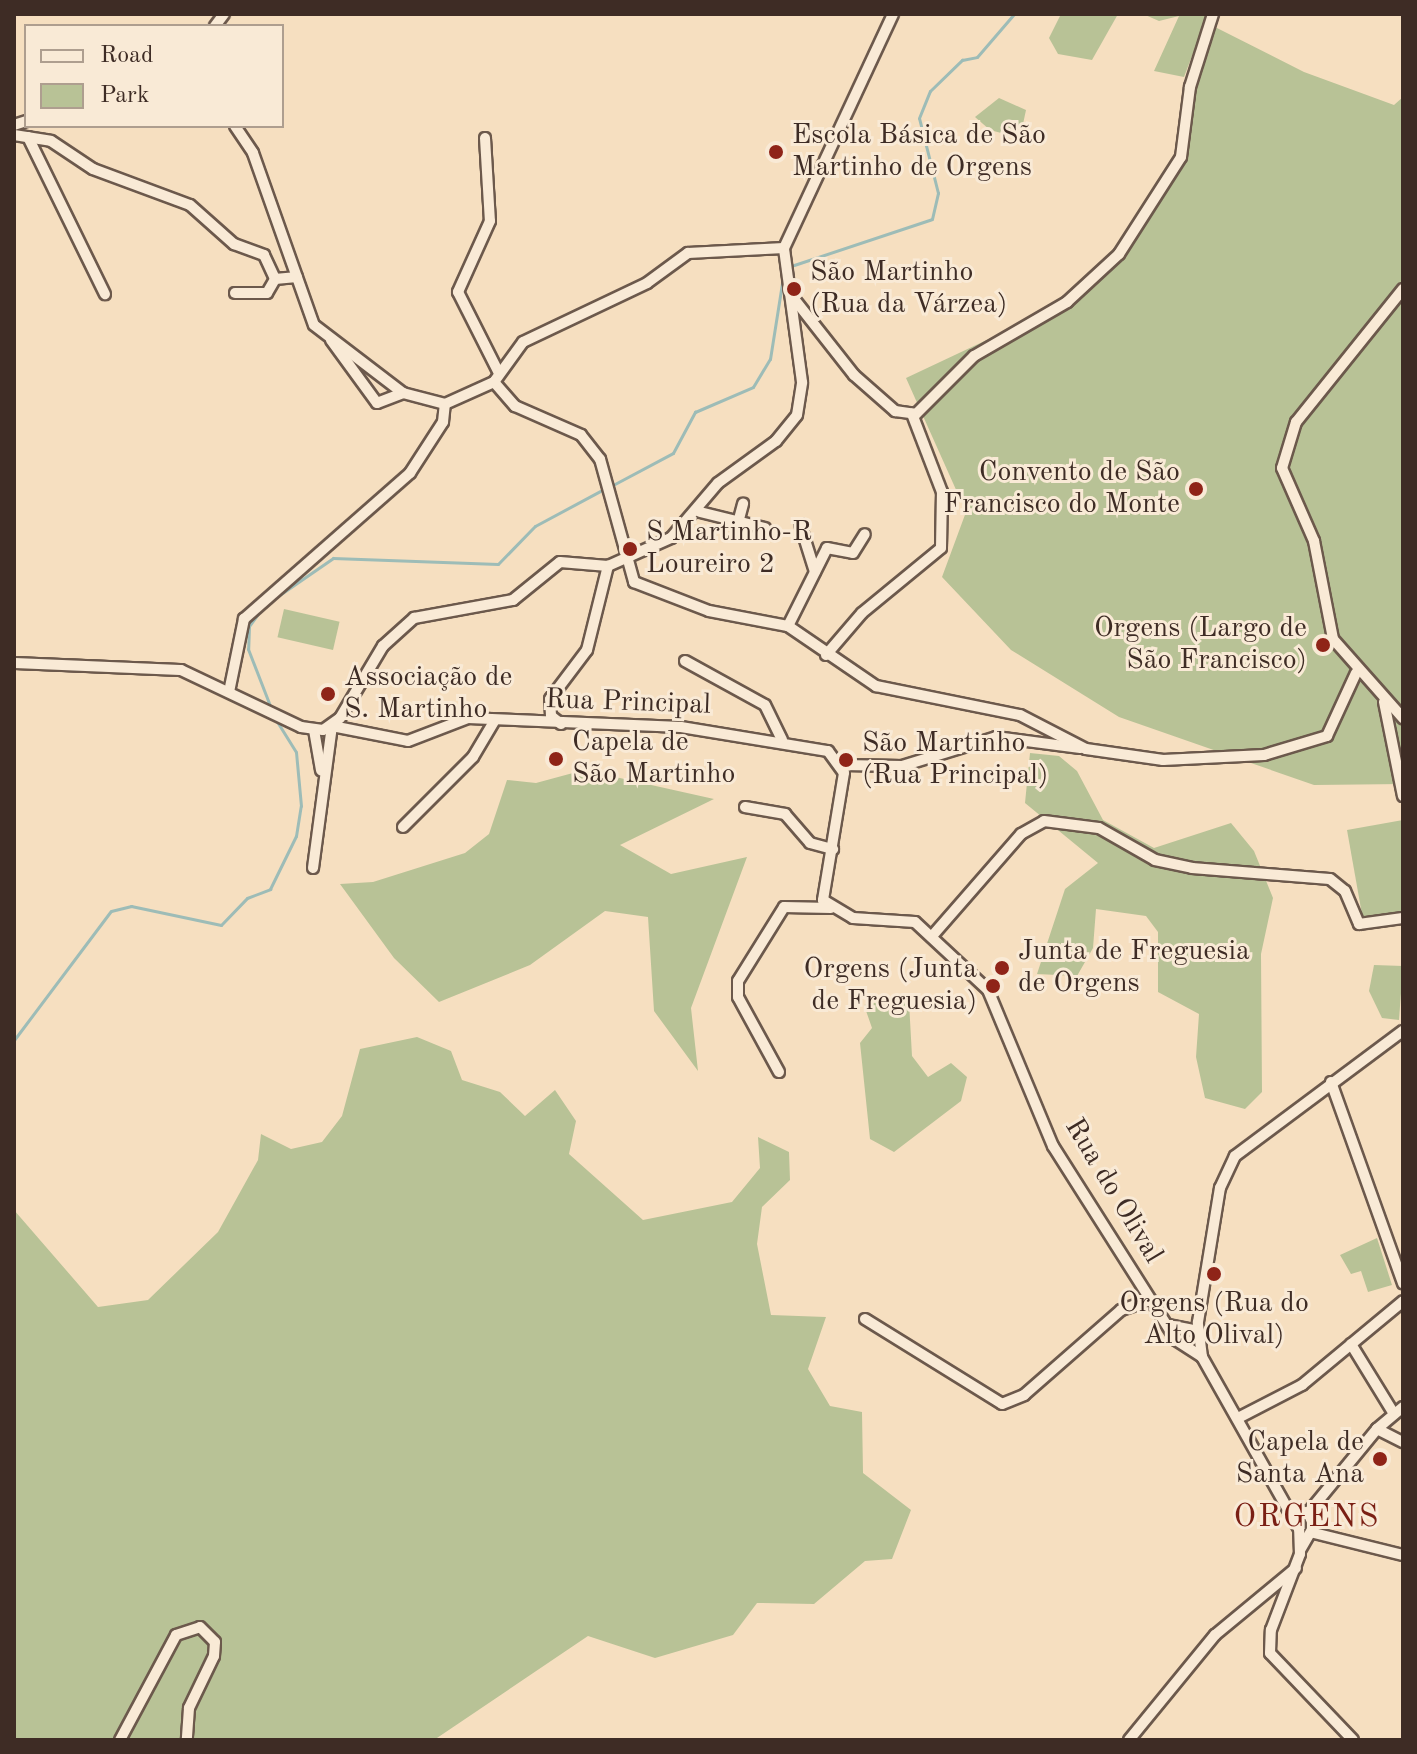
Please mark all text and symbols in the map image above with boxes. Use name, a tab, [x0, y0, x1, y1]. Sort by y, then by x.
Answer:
legend	[24, 24, 284, 128]
text: Road	[100, 44, 153, 68]
text: Park	[100, 84, 149, 108]
place label: Escola Básica de São Martinho de Orgens	[792, 119, 1046, 185]
marker: Escola Básica de São Martinho de Orgens	[767, 143, 785, 161]
place label: São Martinho (Rua da Várzea)	[810, 256, 1007, 322]
marker: São Martinho (Rua da Várzea)	[785, 280, 803, 298]
place label: Convento de São Francisco do Monte	[943, 456, 1180, 522]
marker: Convento de São Francisco do Monte	[1187, 480, 1205, 498]
place label: S Martinho-R Loureiro 2	[646, 516, 812, 582]
marker: S Martinho-R Loureiro 2	[621, 540, 639, 558]
place label: Orgens (Largo de São Francisco)	[1094, 612, 1307, 678]
marker: Orgens (Largo de São Francisco)	[1314, 636, 1332, 654]
place label: Associação de S. Martinho	[344, 661, 512, 727]
street label: Rua Principal	[545, 683, 711, 723]
marker: Associação de S. Martinho	[319, 685, 337, 703]
place label: Capela de São Martinho	[572, 726, 735, 792]
place label: São Martinho (Rua Principal)	[862, 727, 1048, 793]
marker: Capela de São Martinho	[547, 750, 565, 768]
marker: São Martinho (Rua Principal)	[837, 751, 855, 769]
place label: Junta de Freguesia de Orgens	[1018, 935, 1250, 1001]
place label: Orgens (Junta de Freguesia)	[804, 953, 977, 1019]
marker: Junta de Freguesia de Orgens	[993, 959, 1011, 977]
marker: Orgens (Junta de Freguesia)	[984, 977, 1002, 995]
street label: Rua do Olival	[1057, 1112, 1169, 1270]
marker: Orgens (Rua do Alto Olival)	[1205, 1265, 1223, 1283]
place label: Orgens (Rua do Alto Olival)	[1119, 1287, 1309, 1353]
place label: Capela de Santa Ana	[1236, 1426, 1364, 1492]
marker: Capela de Santa Ana	[1371, 1450, 1389, 1468]
district label: ORGENS	[1234, 1499, 1380, 1537]

